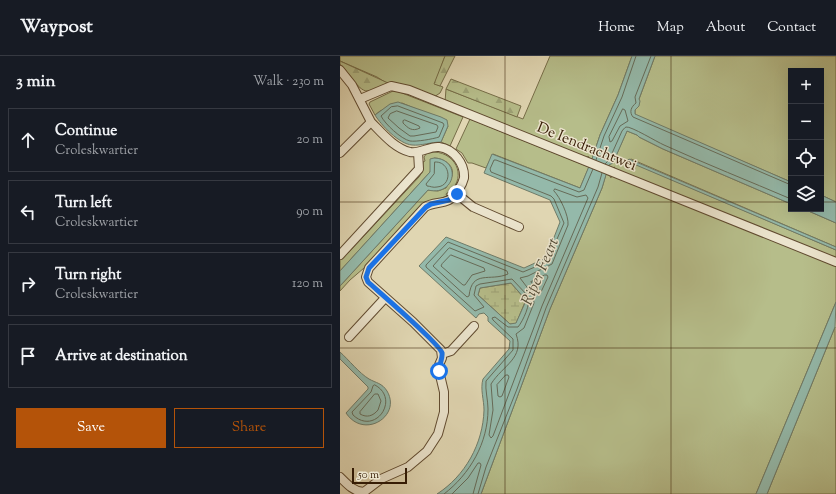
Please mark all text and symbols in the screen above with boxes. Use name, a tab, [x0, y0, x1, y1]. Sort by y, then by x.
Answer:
text: Waypost	[20, 14, 93, 41]
text: Home	[598, 18, 635, 38]
text: Map	[657, 18, 684, 38]
text: About	[706, 18, 745, 38]
text: Contact	[767, 18, 816, 38]
map controls	[788, 68, 824, 212]
button: +	[788, 68, 824, 104]
text: 3 min	[16, 70, 55, 94]
text: Walk · 230 m	[253, 73, 324, 91]
button: −	[788, 104, 824, 140]
street label: De Iendrachtwei	[533, 118, 639, 177]
text: Continue	[55, 121, 117, 142]
icon: ahead	[17, 129, 39, 151]
text: 20 m	[297, 131, 323, 149]
button: locate	[788, 140, 824, 176]
text: Croleskwartier	[55, 142, 138, 160]
button: layers	[788, 176, 824, 212]
route end	[448, 185, 466, 203]
text: Turn left	[55, 193, 112, 214]
icon: left	[17, 201, 39, 223]
text: 90 m	[296, 203, 323, 221]
text: Croleskwartier	[55, 214, 138, 232]
water label: Riper Feart	[517, 234, 566, 309]
text: Turn right	[55, 265, 121, 286]
icon: right	[17, 273, 39, 295]
text: 120 m	[292, 275, 323, 293]
text: Croleskwartier	[55, 286, 138, 304]
icon: arrive	[17, 345, 39, 367]
text: Arrive at destination	[55, 346, 188, 367]
route start	[430, 362, 448, 380]
button: Save	[16, 408, 166, 448]
button: Share	[174, 408, 324, 448]
scale bar	[352, 466, 407, 485]
text: 50 m	[358, 467, 379, 483]

